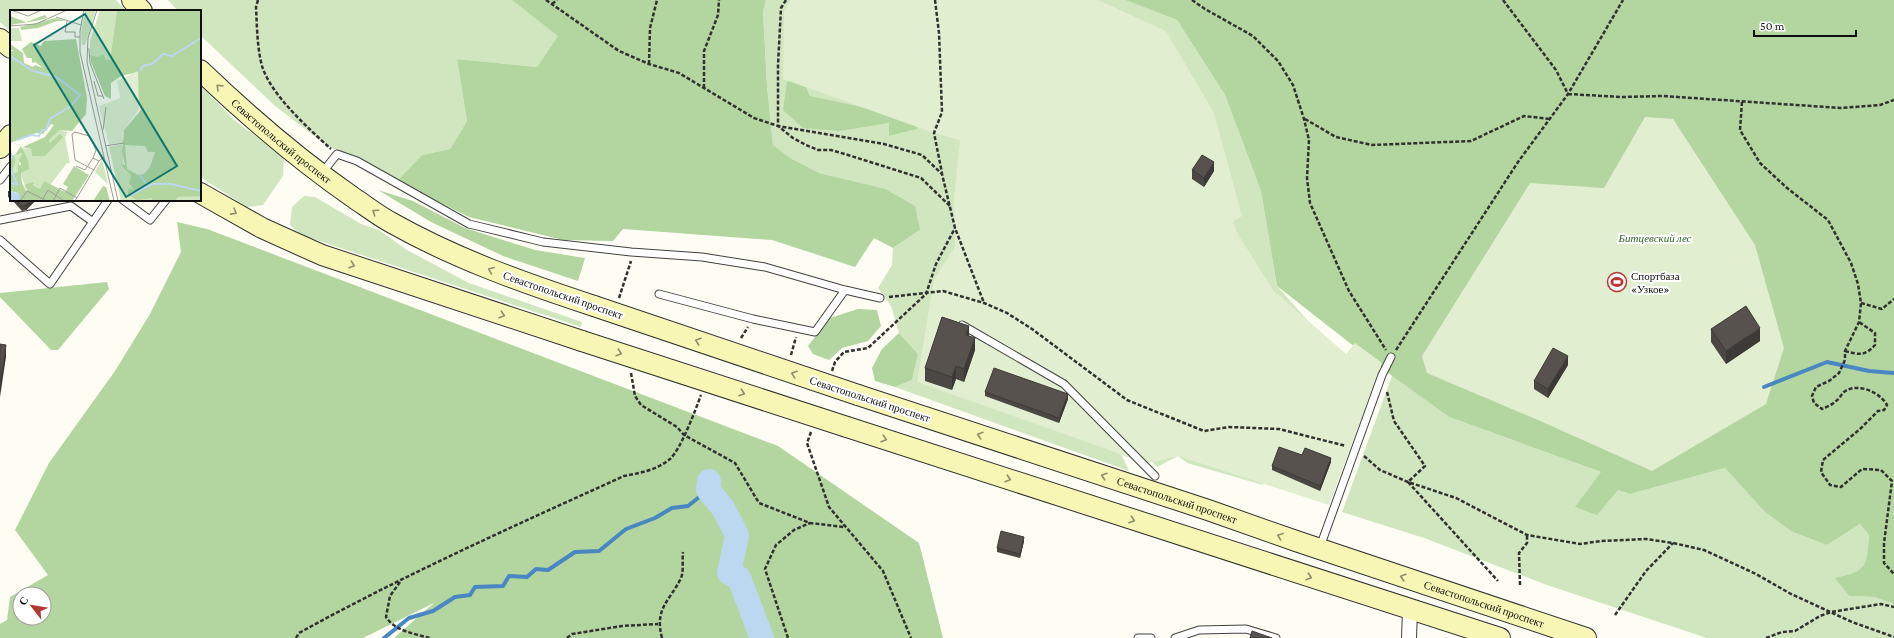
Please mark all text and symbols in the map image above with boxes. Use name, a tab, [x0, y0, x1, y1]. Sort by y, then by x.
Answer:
inset map	[10, 10, 201, 201]
scale bar	[1754, 12, 1856, 38]
text: 50 m	[1760, 19, 1785, 33]
one-way arrow	[216, 85, 223, 92]
street label: Севастопольский проспект	[229, 96, 334, 186]
one-way arrow	[230, 208, 237, 215]
one-way arrow	[372, 209, 379, 217]
park label: Битцевский лес	[1618, 232, 1692, 244]
one-way arrow	[348, 261, 355, 269]
one-way arrow	[487, 267, 495, 275]
street label: Севастопольский проспект	[501, 269, 625, 321]
place label: Спортбаза «Узкое»	[1631, 270, 1680, 295]
sports icon: Спортбаза «Узкое»	[1606, 271, 1628, 293]
one-way arrow	[498, 310, 505, 319]
one-way arrow	[694, 338, 701, 346]
one-way arrow	[615, 348, 622, 356]
one-way arrow	[791, 370, 798, 379]
street label: Севастопольский проспект	[808, 374, 932, 424]
one-way arrow	[739, 388, 746, 397]
one-way arrow	[977, 431, 984, 440]
one-way arrow	[881, 434, 888, 443]
one-way arrow	[1101, 472, 1108, 480]
street label: Севастопольский проспект	[1115, 474, 1239, 526]
one-way arrow	[1004, 475, 1011, 483]
one-way arrow	[1128, 515, 1135, 523]
one-way arrow	[1277, 532, 1284, 540]
one-way arrow	[1305, 572, 1312, 581]
one-way arrow	[1400, 573, 1407, 582]
street label: Севастопольский проспект	[1422, 578, 1546, 630]
north arrow	[12, 586, 52, 626]
text: С	[16, 594, 31, 607]

